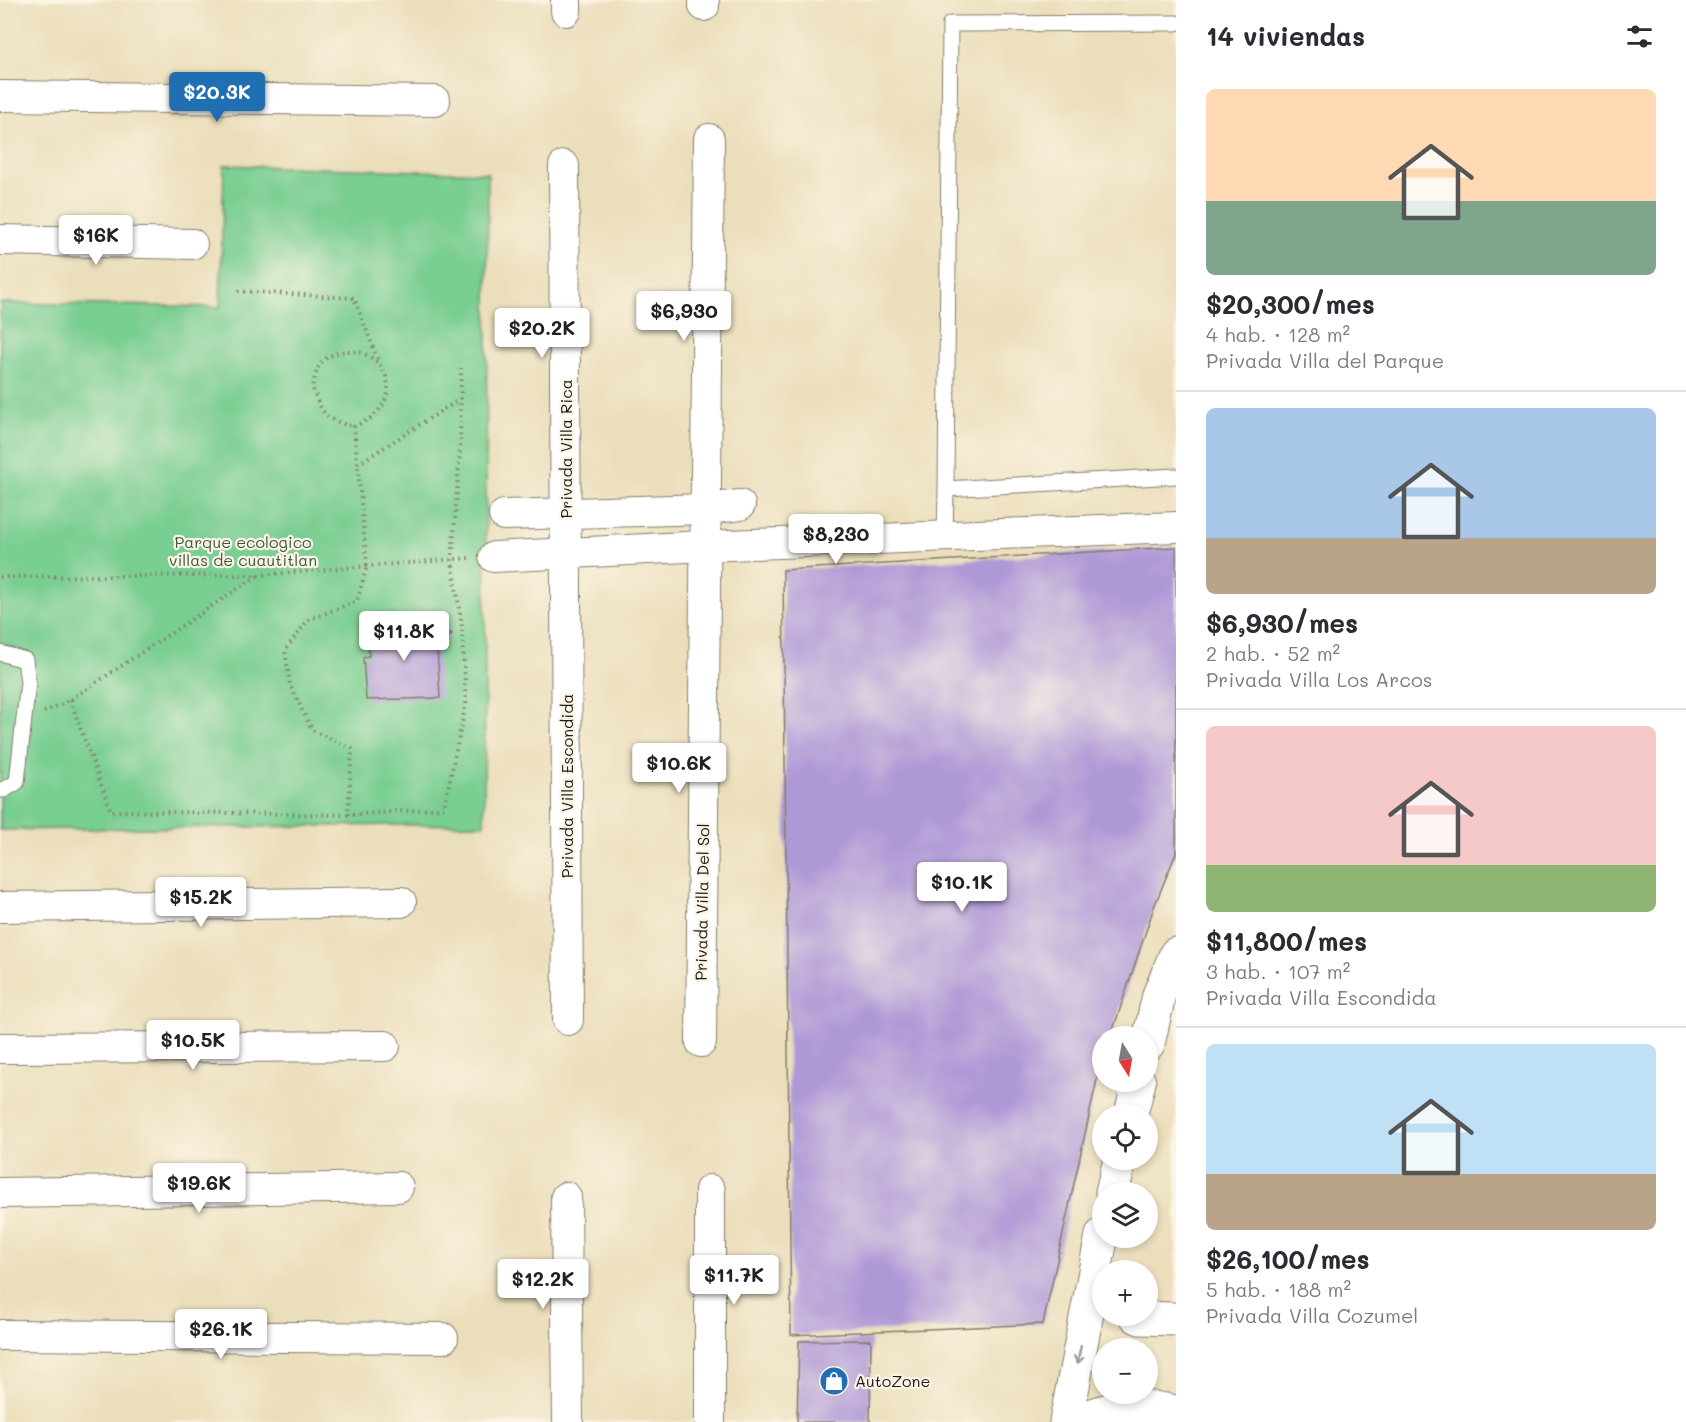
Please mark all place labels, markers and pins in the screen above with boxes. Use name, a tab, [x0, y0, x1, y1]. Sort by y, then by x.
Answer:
pin: $20.3K	[168, 72, 266, 123]
pin: $16K	[60, 215, 132, 266]
pin: $6,930	[635, 291, 733, 342]
pin: $20.2K	[493, 308, 591, 359]
pin: $8,230	[787, 514, 885, 565]
pin: $11.8K	[355, 611, 453, 662]
pin: $10.6K	[630, 743, 728, 794]
pin: $10.1K	[913, 862, 1011, 913]
pin: $15.2K	[152, 877, 250, 928]
pin: $10.5K	[144, 1020, 242, 1071]
pin: $19.6K	[150, 1163, 248, 1214]
pin: $11.7K	[685, 1255, 783, 1306]
pin: $12.2K	[494, 1259, 592, 1310]
pin: $26.1K	[172, 1309, 270, 1360]
shop icon: AutoZone	[818, 1365, 850, 1397]
place label: AutoZone	[855, 1370, 930, 1391]

